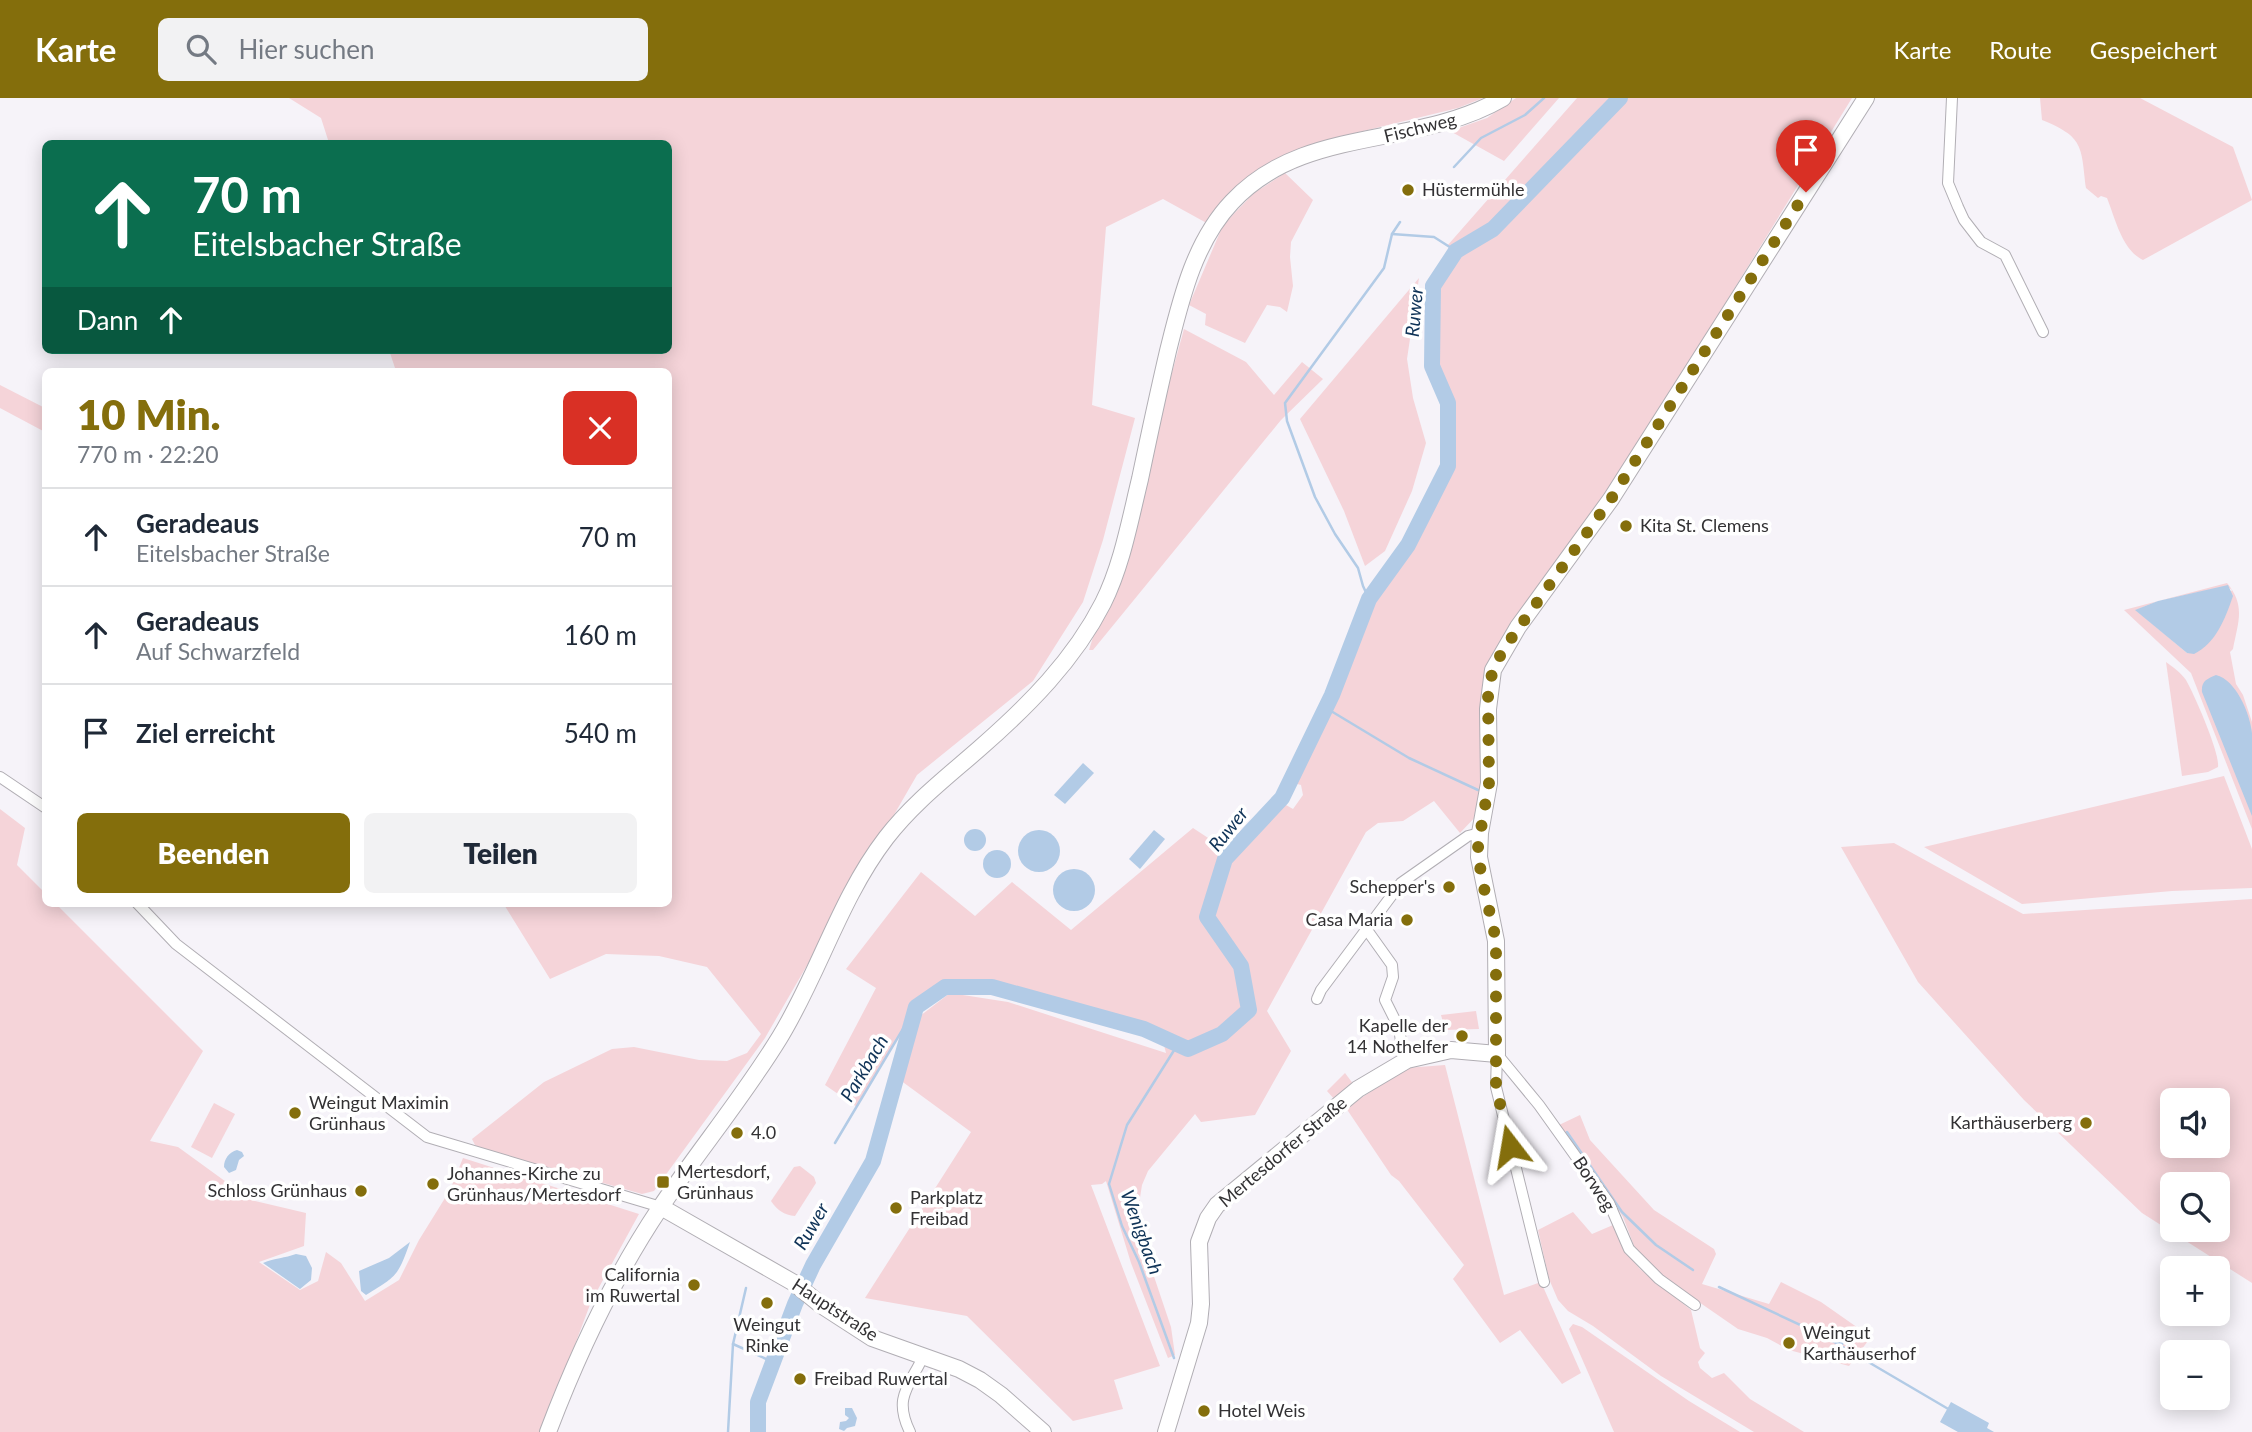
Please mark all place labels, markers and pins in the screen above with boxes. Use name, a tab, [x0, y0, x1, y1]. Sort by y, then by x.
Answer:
pin	[1776, 120, 1836, 192]
place label: Hüstermühle	[1422, 178, 1525, 200]
marker: Hüstermühle	[1400, 182, 1416, 198]
place label: Kita St. Clemens	[1640, 514, 1769, 536]
marker: Kita St. Clemens	[1618, 518, 1634, 534]
place label: Schepper's	[1350, 875, 1435, 897]
marker: Schepper's	[1441, 879, 1457, 895]
place label: Casa Maria	[1305, 908, 1393, 930]
marker: Casa Maria	[1399, 912, 1415, 928]
place label: Kapelle der 14 Nothelfer	[1347, 1014, 1448, 1057]
marker: Kapelle der 14 Nothelfer	[1454, 1028, 1470, 1044]
place label: Weingut Maximin Grünhaus	[309, 1091, 449, 1134]
marker: Weingut Maximin Grünhaus	[287, 1105, 303, 1121]
place label: Karthäuserberg	[1950, 1111, 2072, 1133]
marker: Karthäuserberg	[2078, 1115, 2094, 1131]
place label: 4.0	[751, 1121, 776, 1143]
marker: 4.0	[729, 1125, 745, 1141]
place label: Mertesdorf, Grünhaus	[677, 1160, 770, 1203]
place label: Johannes-Kirche zu Grünhaus/Mertesdorf	[447, 1162, 622, 1205]
marker: Mertesdorf, Grünhaus	[655, 1174, 671, 1190]
marker: Johannes-Kirche zu Grünhaus/Mertesdorf	[425, 1176, 441, 1192]
place label: Schloss Grünhaus	[208, 1179, 347, 1201]
marker: Schloss Grünhaus	[353, 1183, 369, 1199]
place label: Parkplatz Freibad	[910, 1186, 983, 1229]
marker: Parkplatz Freibad	[888, 1200, 904, 1216]
place label: California im Ruwertal	[586, 1263, 680, 1306]
marker: California im Ruwertal	[686, 1277, 702, 1293]
marker: Weingut Rinke	[759, 1295, 775, 1311]
place label: Weingut Rinke	[733, 1313, 801, 1356]
place label: Weingut Karthäuserhof	[1803, 1321, 1917, 1364]
marker: Weingut Karthäuserhof	[1781, 1335, 1797, 1351]
place label: Freibad Ruwertal	[814, 1367, 948, 1389]
marker: Freibad Ruwertal	[792, 1371, 808, 1387]
place label: Hotel Weis	[1218, 1399, 1305, 1421]
marker: Hotel Weis	[1196, 1403, 1212, 1419]

